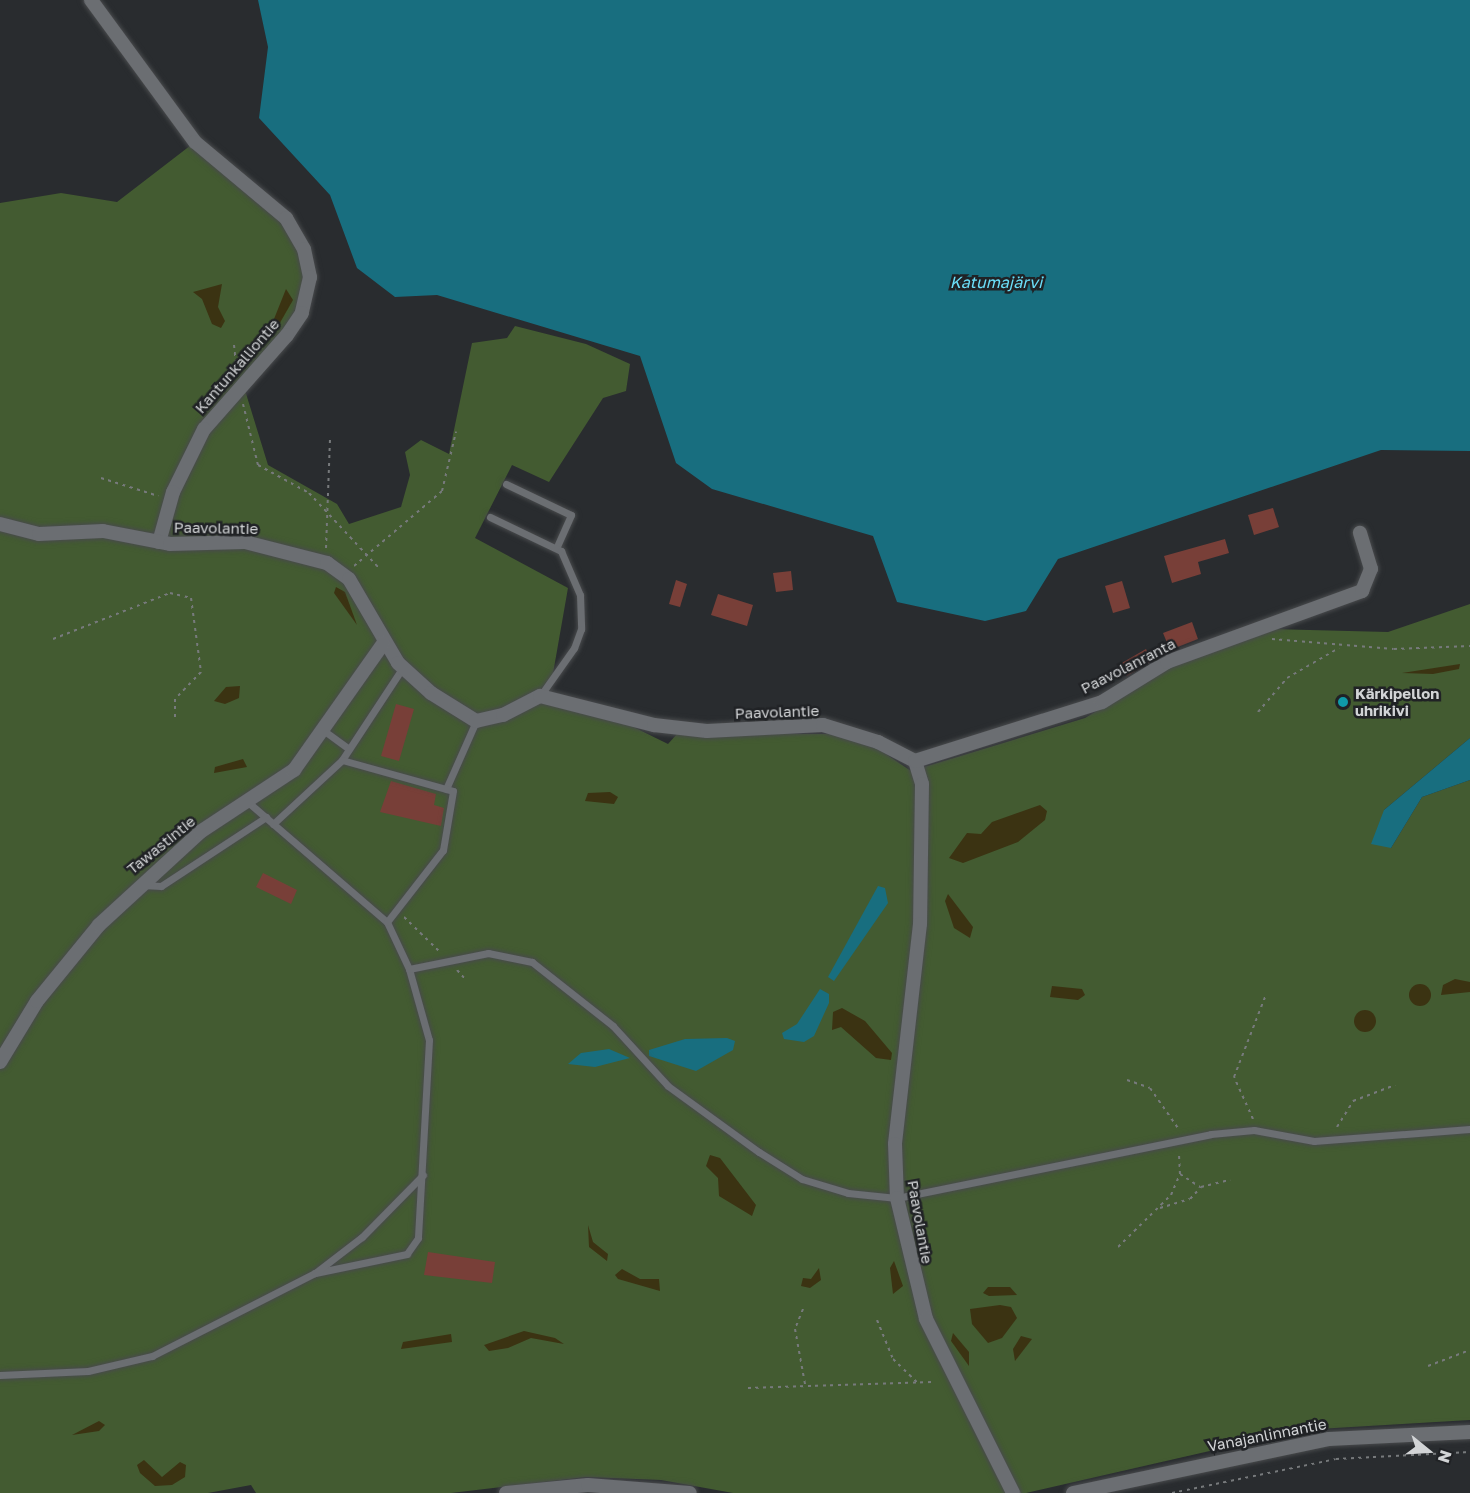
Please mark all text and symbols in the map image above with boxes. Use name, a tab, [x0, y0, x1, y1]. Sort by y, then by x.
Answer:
water label: Katumajärvi	[950, 272, 1042, 292]
street label: Kantunkalliontie	[191, 315, 283, 417]
street label: Paavolantie	[174, 518, 258, 538]
street label: Paavolanranta	[1078, 634, 1178, 698]
place label: Kärkipellon uhrikivi	[1355, 684, 1439, 719]
marker: Kärkipellon uhrikivi	[1336, 695, 1350, 709]
street label: Paavolantie	[734, 702, 820, 722]
street label: Tawastintie	[123, 812, 199, 878]
street label: Paavolantie	[904, 1179, 936, 1265]
street label: Vanajanlinnantie	[1206, 1415, 1328, 1455]
north arrow	[1398, 1421, 1458, 1481]
text: N	[1434, 1448, 1457, 1465]

